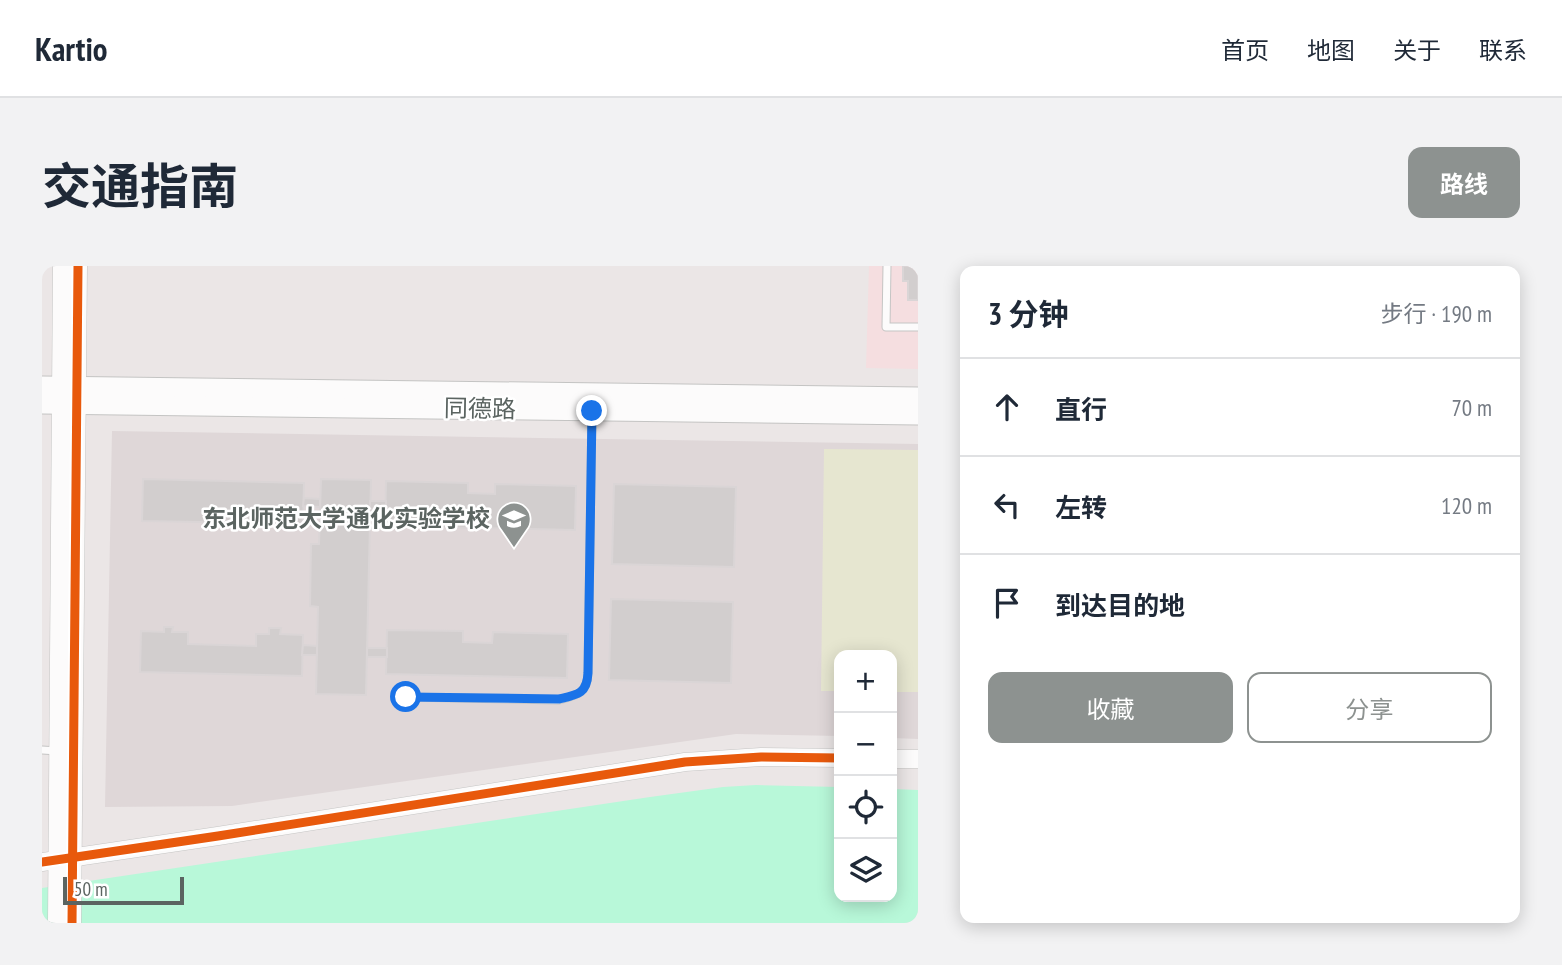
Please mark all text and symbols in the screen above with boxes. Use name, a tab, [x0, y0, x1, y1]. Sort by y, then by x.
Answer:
text: Kartio	[35, 27, 108, 70]
text: 首页	[1221, 35, 1269, 66]
text: 地图	[1307, 35, 1355, 66]
text: 关于	[1393, 35, 1441, 66]
text: 联系	[1479, 35, 1527, 66]
button: 路线	[1408, 147, 1520, 218]
text: 交通指南	[42, 154, 238, 218]
text: 3 分钟	[988, 294, 1069, 333]
text: 步行 · 190 m	[1380, 299, 1492, 328]
icon: ahead	[988, 388, 1026, 426]
street label: 同德路	[444, 392, 516, 425]
text: 直行	[1055, 393, 1107, 426]
text: 70 m	[1451, 393, 1492, 422]
route end	[576, 395, 607, 426]
icon: left	[988, 486, 1026, 524]
text: 左转	[1055, 491, 1107, 524]
text: 120 m	[1441, 491, 1492, 520]
school or university icon: 东北师范大学通化实验学校	[495, 500, 533, 549]
place label: 东北师范大学通化实验学校	[202, 503, 490, 534]
icon: arrive	[988, 584, 1026, 622]
text: 到达目的地	[1055, 589, 1185, 622]
map controls	[834, 650, 897, 902]
button: +	[834, 650, 897, 713]
button: 收藏	[988, 672, 1233, 743]
button: 分享	[1247, 672, 1492, 743]
route start	[390, 681, 421, 712]
button: −	[834, 713, 897, 776]
button: locate	[834, 776, 897, 839]
button: layers	[834, 839, 897, 902]
scale bar	[63, 874, 184, 906]
text: 50 m	[74, 877, 108, 901]

